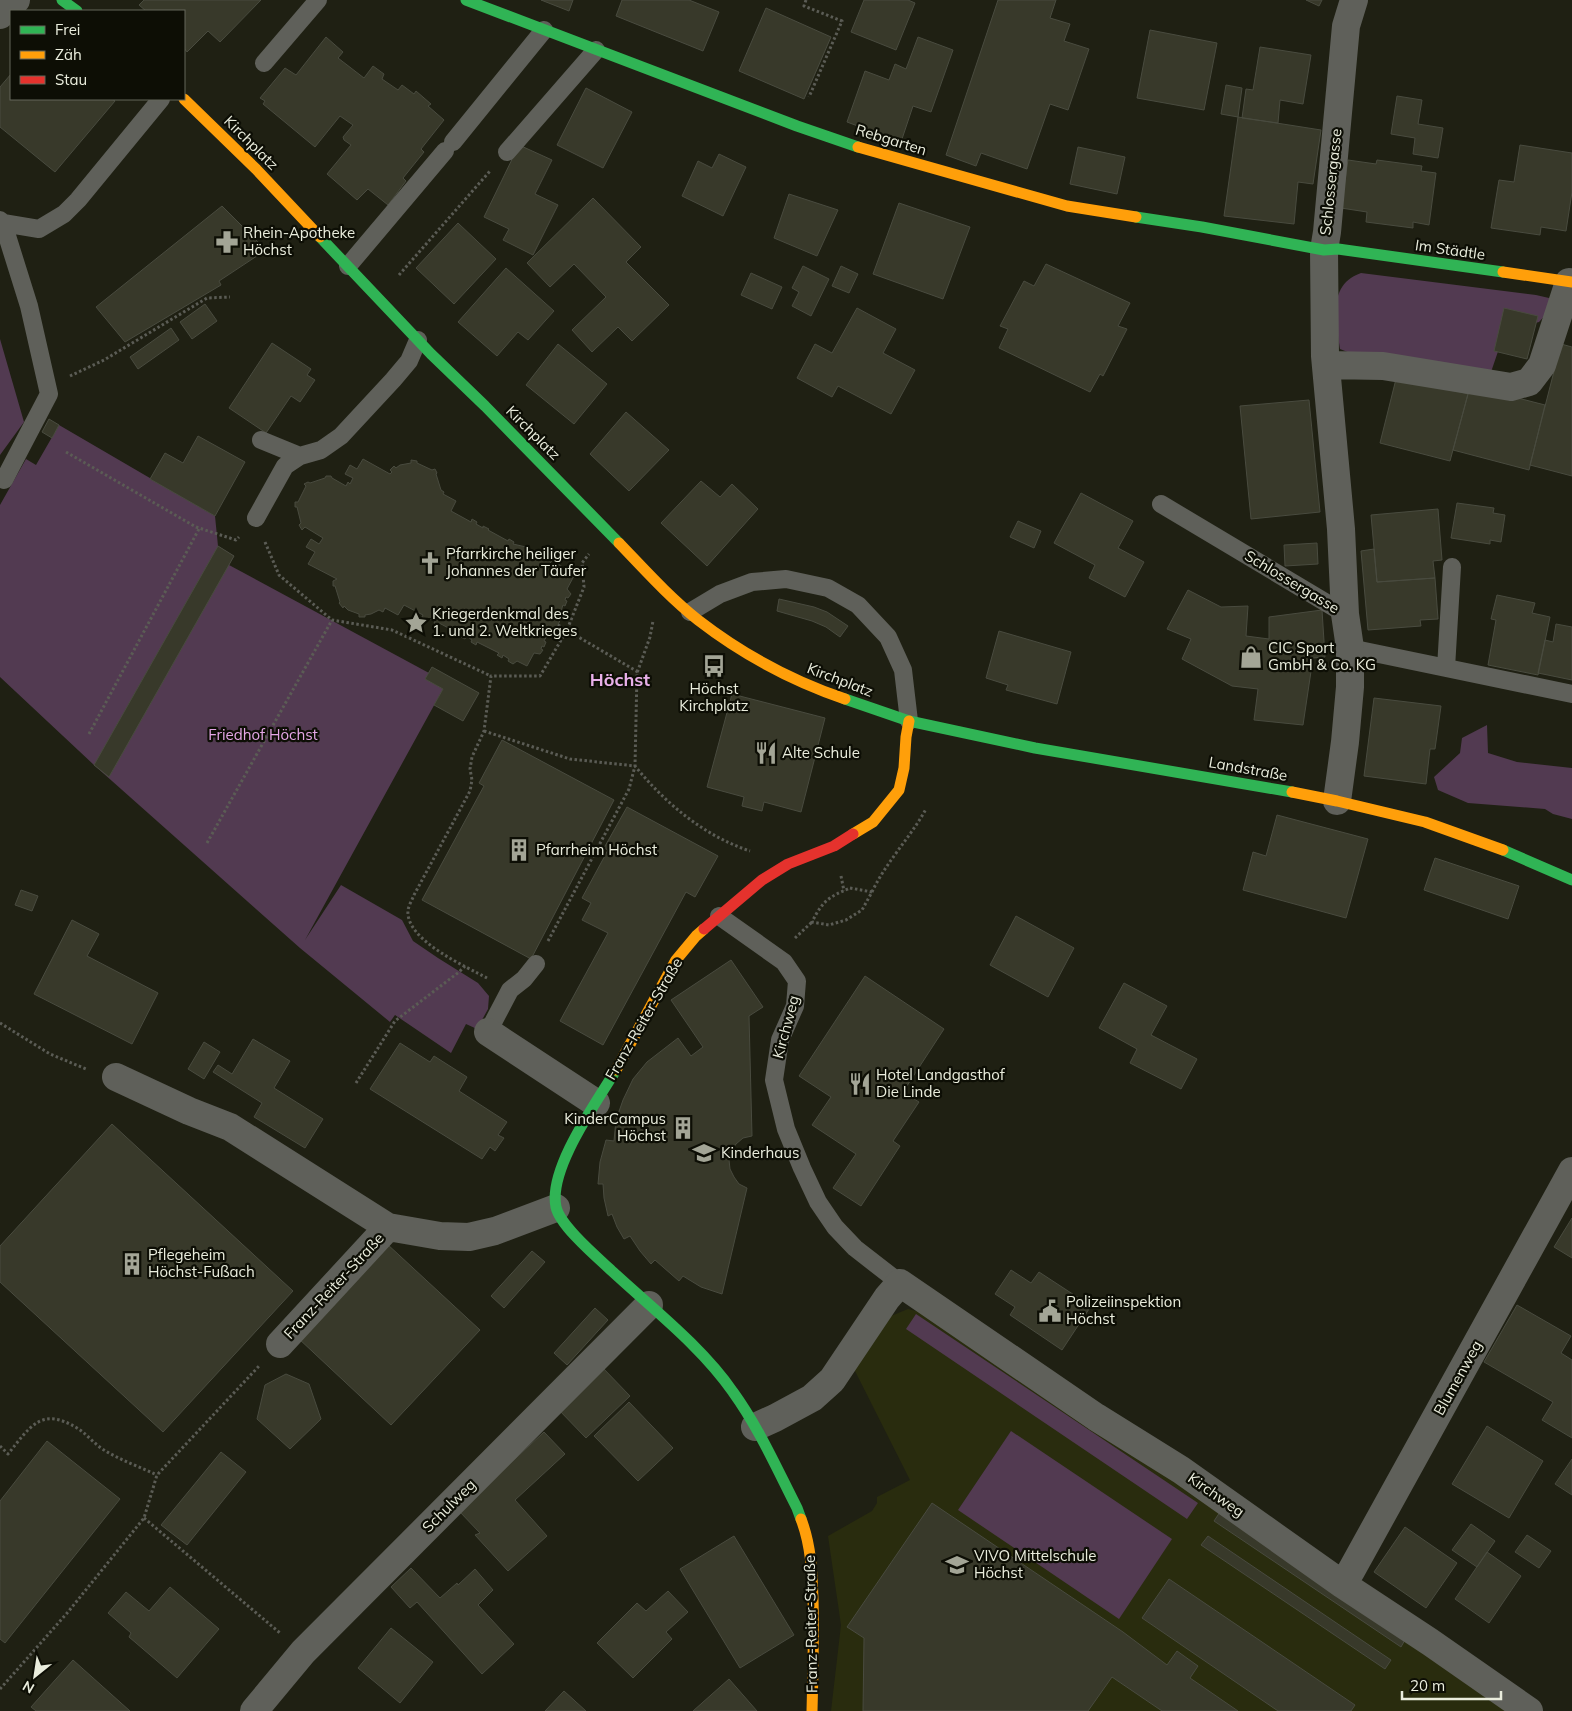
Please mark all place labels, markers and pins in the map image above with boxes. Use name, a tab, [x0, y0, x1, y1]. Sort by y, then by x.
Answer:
place label: Rhein-Apotheke Höchst	[243, 223, 355, 259]
pharmacy icon: Rhein-Apotheke Höchst	[214, 229, 240, 255]
place label: Pfarrkirche heiliger Johannes der Täufer	[446, 544, 587, 580]
church icon: Pfarrkirche heiliger Johannes der Täufer	[417, 550, 443, 576]
place label: Kriegerdenkmal des 1. und 2. Weltkrieges	[432, 604, 577, 640]
place icon: Kriegerdenkmal des 1. und 2. Weltkrieges	[403, 610, 429, 636]
place label: CIC Sport GmbH & Co. KG	[1268, 638, 1376, 674]
shop icon: CIC Sport GmbH & Co. KG	[1238, 644, 1264, 670]
bus stop icon: Höchst Kirchplatz	[701, 653, 727, 679]
place label: Höchst Kirchplatz	[679, 679, 749, 715]
restaurant icon: Alte Schule	[753, 740, 779, 766]
place label: Alte Schule	[782, 743, 860, 762]
building icon: Pfarrheim Höchst	[506, 837, 532, 863]
place label: Pfarrheim Höchst	[536, 840, 657, 859]
place label: Hotel Landgasthof Die Linde	[876, 1065, 1006, 1101]
restaurant icon: Hotel Landgasthof Die Linde	[847, 1071, 873, 1097]
place label: KinderCampus Höchst	[564, 1109, 666, 1145]
building icon: KinderCampus Höchst	[670, 1115, 696, 1141]
school or university icon: Kinderhaus	[691, 1140, 717, 1166]
place label: Kinderhaus	[721, 1143, 799, 1162]
place label: Pflegeheim Höchst-Fußach	[148, 1245, 255, 1281]
building icon: Pflegeheim Höchst-Fußach	[119, 1251, 145, 1277]
place label: Polizeiinspektion Höchst	[1066, 1292, 1181, 1328]
public building icon: Polizeiinspektion Höchst	[1037, 1298, 1063, 1324]
place label: VIVO Mittelschule Höchst	[974, 1546, 1097, 1582]
school or university icon: VIVO Mittelschule Höchst	[944, 1552, 970, 1578]

